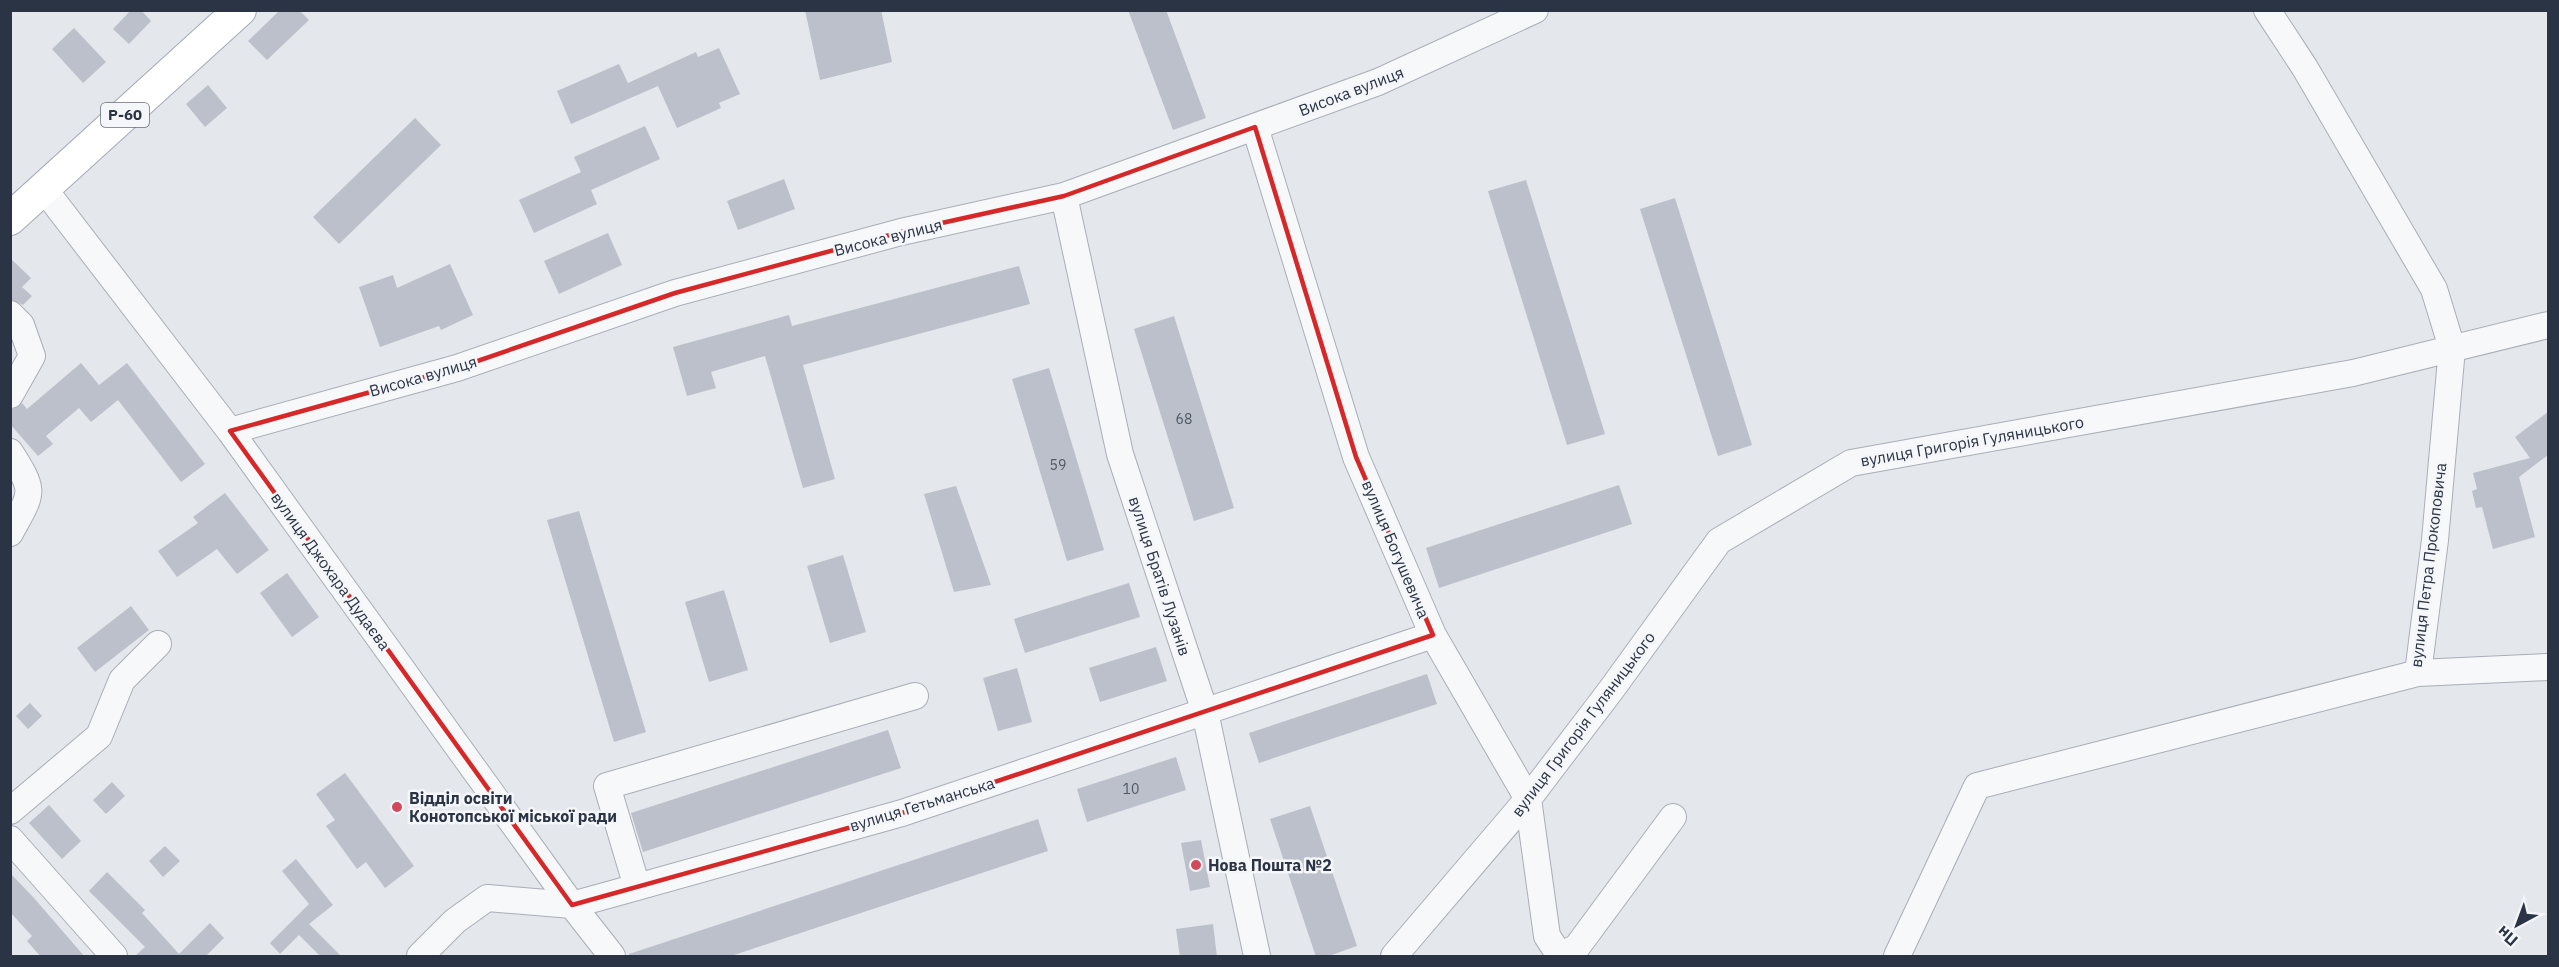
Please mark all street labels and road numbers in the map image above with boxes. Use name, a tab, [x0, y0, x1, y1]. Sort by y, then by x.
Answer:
street label: Висока вулиця	[1296, 62, 1406, 120]
road number: Р-60	[101, 103, 149, 127]
street label: Висока вулиця	[832, 214, 944, 260]
street label: Висока вулиця	[367, 351, 479, 401]
street label: вулиця Григорія Гуляницького	[1859, 411, 2085, 471]
street label: вулиця Петра Прокоповича	[2406, 461, 2451, 669]
street label: вулиця Богушевича	[1358, 477, 1434, 622]
street label: вулиця Джохара Дудаєва	[267, 488, 395, 654]
street label: вулиця Братів Лузанів	[1125, 494, 1195, 658]
street label: вулиця Григорія Гуляницького	[1507, 628, 1659, 820]
street label: вулиця Гетьманська	[847, 772, 997, 836]

